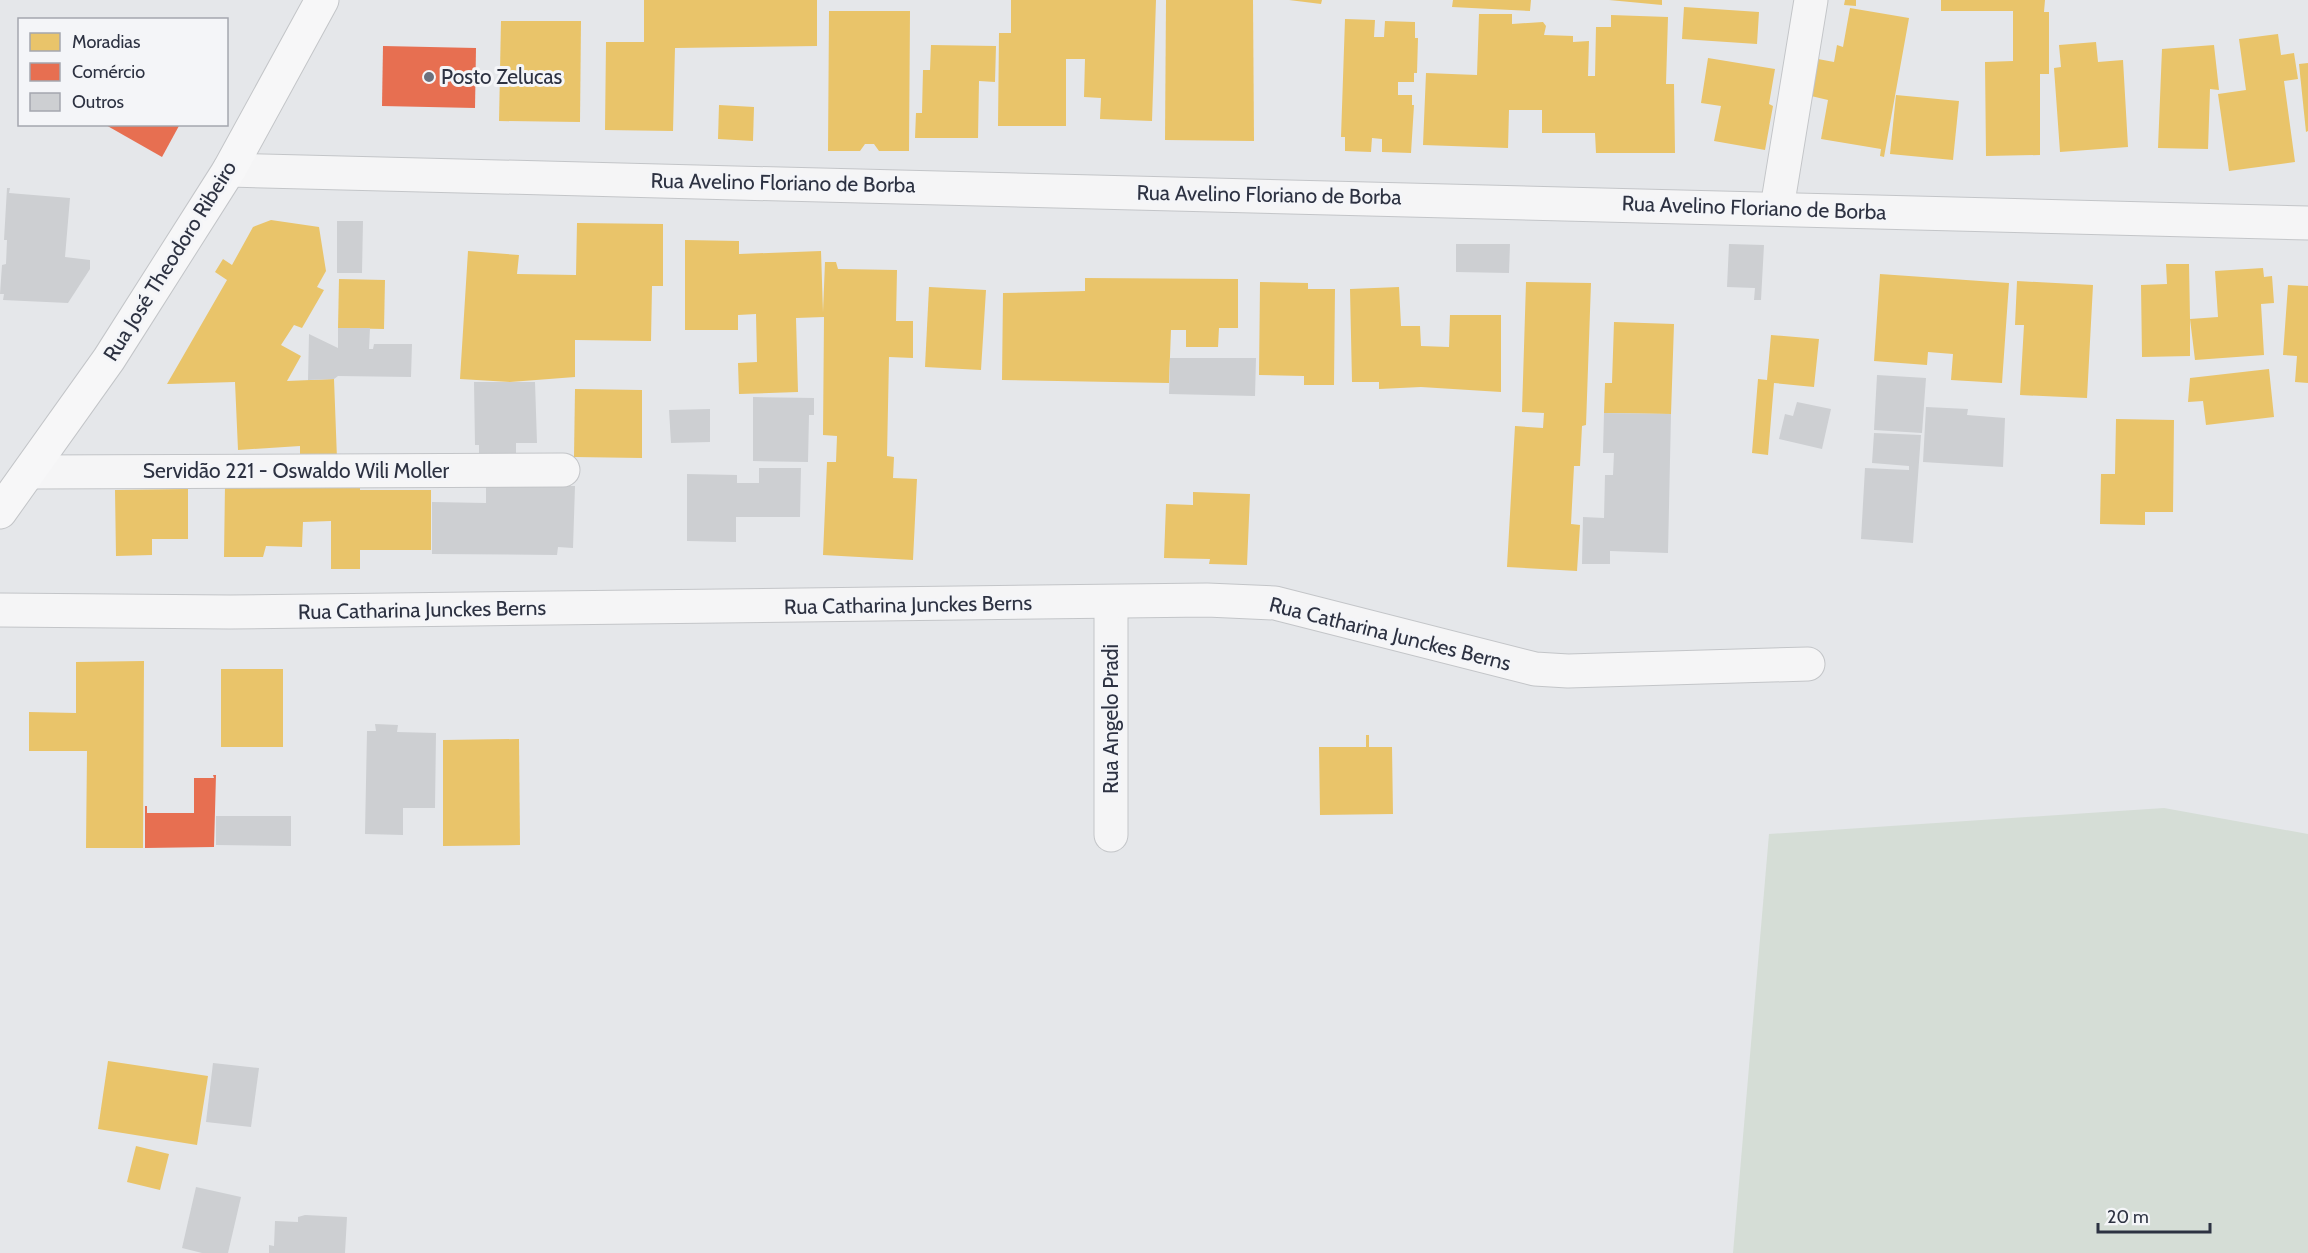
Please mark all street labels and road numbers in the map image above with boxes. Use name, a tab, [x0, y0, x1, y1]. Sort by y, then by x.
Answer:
street label: Rua José Theodoro Ribeiro	[98, 156, 241, 365]
street label: Rua Avelino Floriano de Borba	[650, 168, 916, 197]
street label: Rua Avelino Floriano de Borba	[1136, 180, 1402, 209]
street label: Rua Avelino Floriano de Borba	[1621, 190, 1887, 225]
street label: Servidão 221 - Oswaldo Wili Moller	[143, 458, 449, 483]
street label: Rua Catharina Junckes Berns	[784, 590, 1033, 619]
street label: Rua Catharina Junckes Berns	[1267, 591, 1514, 676]
street label: Rua Catharina Junckes Berns	[298, 595, 547, 624]
street label: Rua Angelo Pradi	[1098, 644, 1123, 794]

